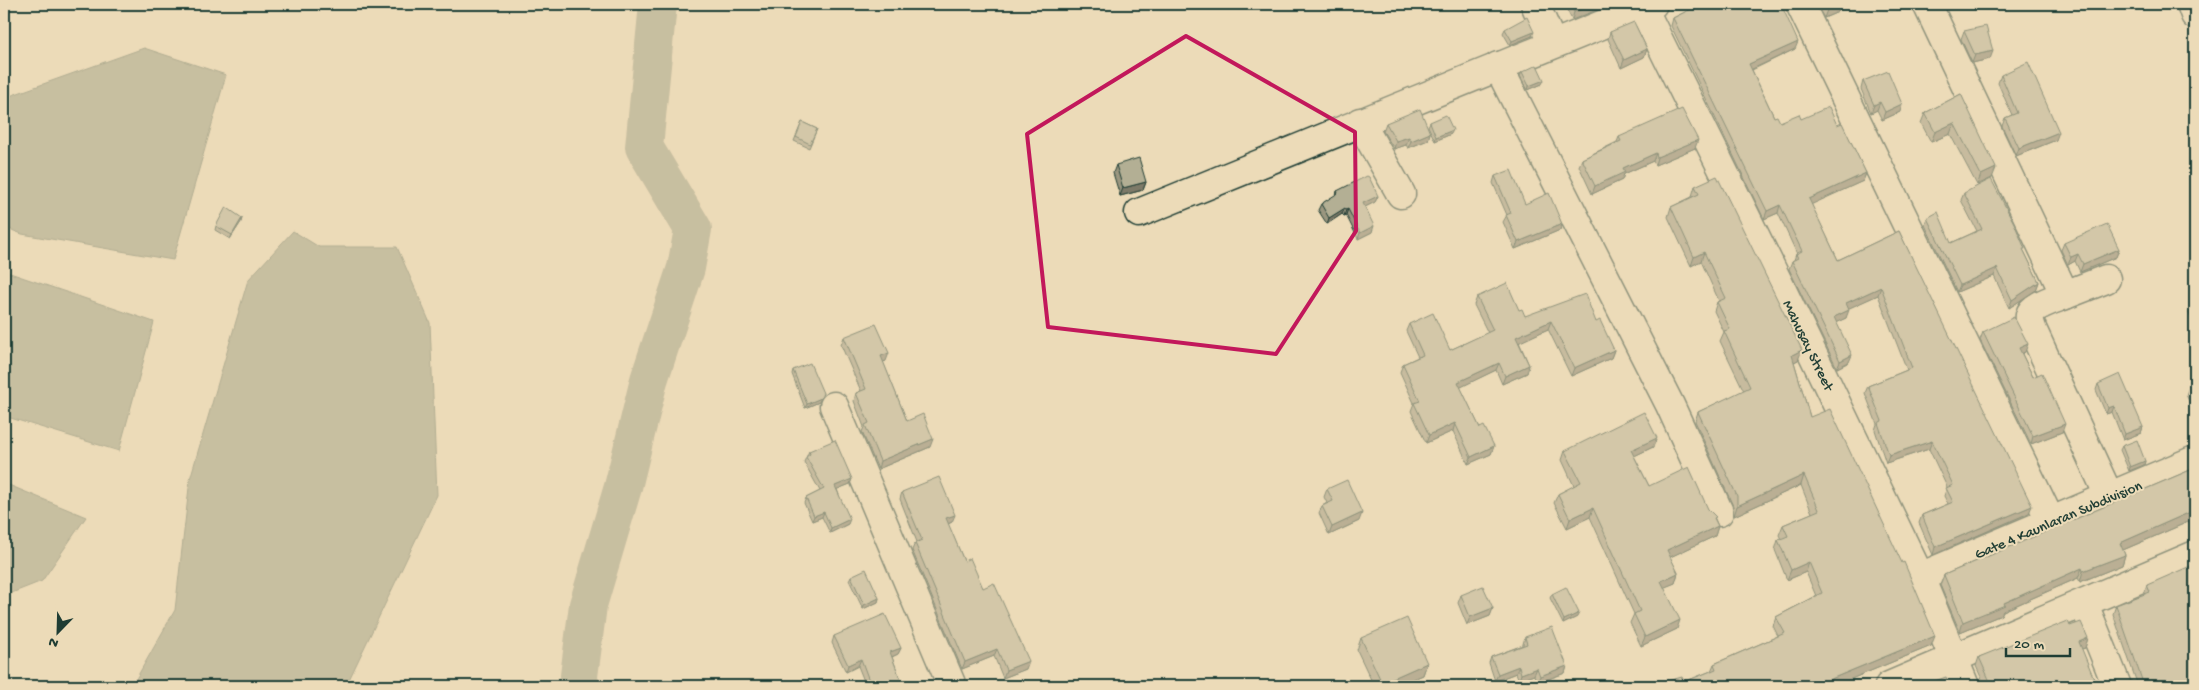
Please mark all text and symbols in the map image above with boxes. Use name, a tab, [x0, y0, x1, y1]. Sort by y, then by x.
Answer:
street label: Mahusay Street	[1777, 298, 1838, 396]
street label: Gate 4 Kaunlaran Subdivision	[1972, 477, 2145, 564]
north arrow	[32, 608, 82, 658]
scale bar	[2006, 625, 2070, 657]
text: N	[46, 632, 61, 651]
text: 20 m	[2014, 636, 2044, 654]

